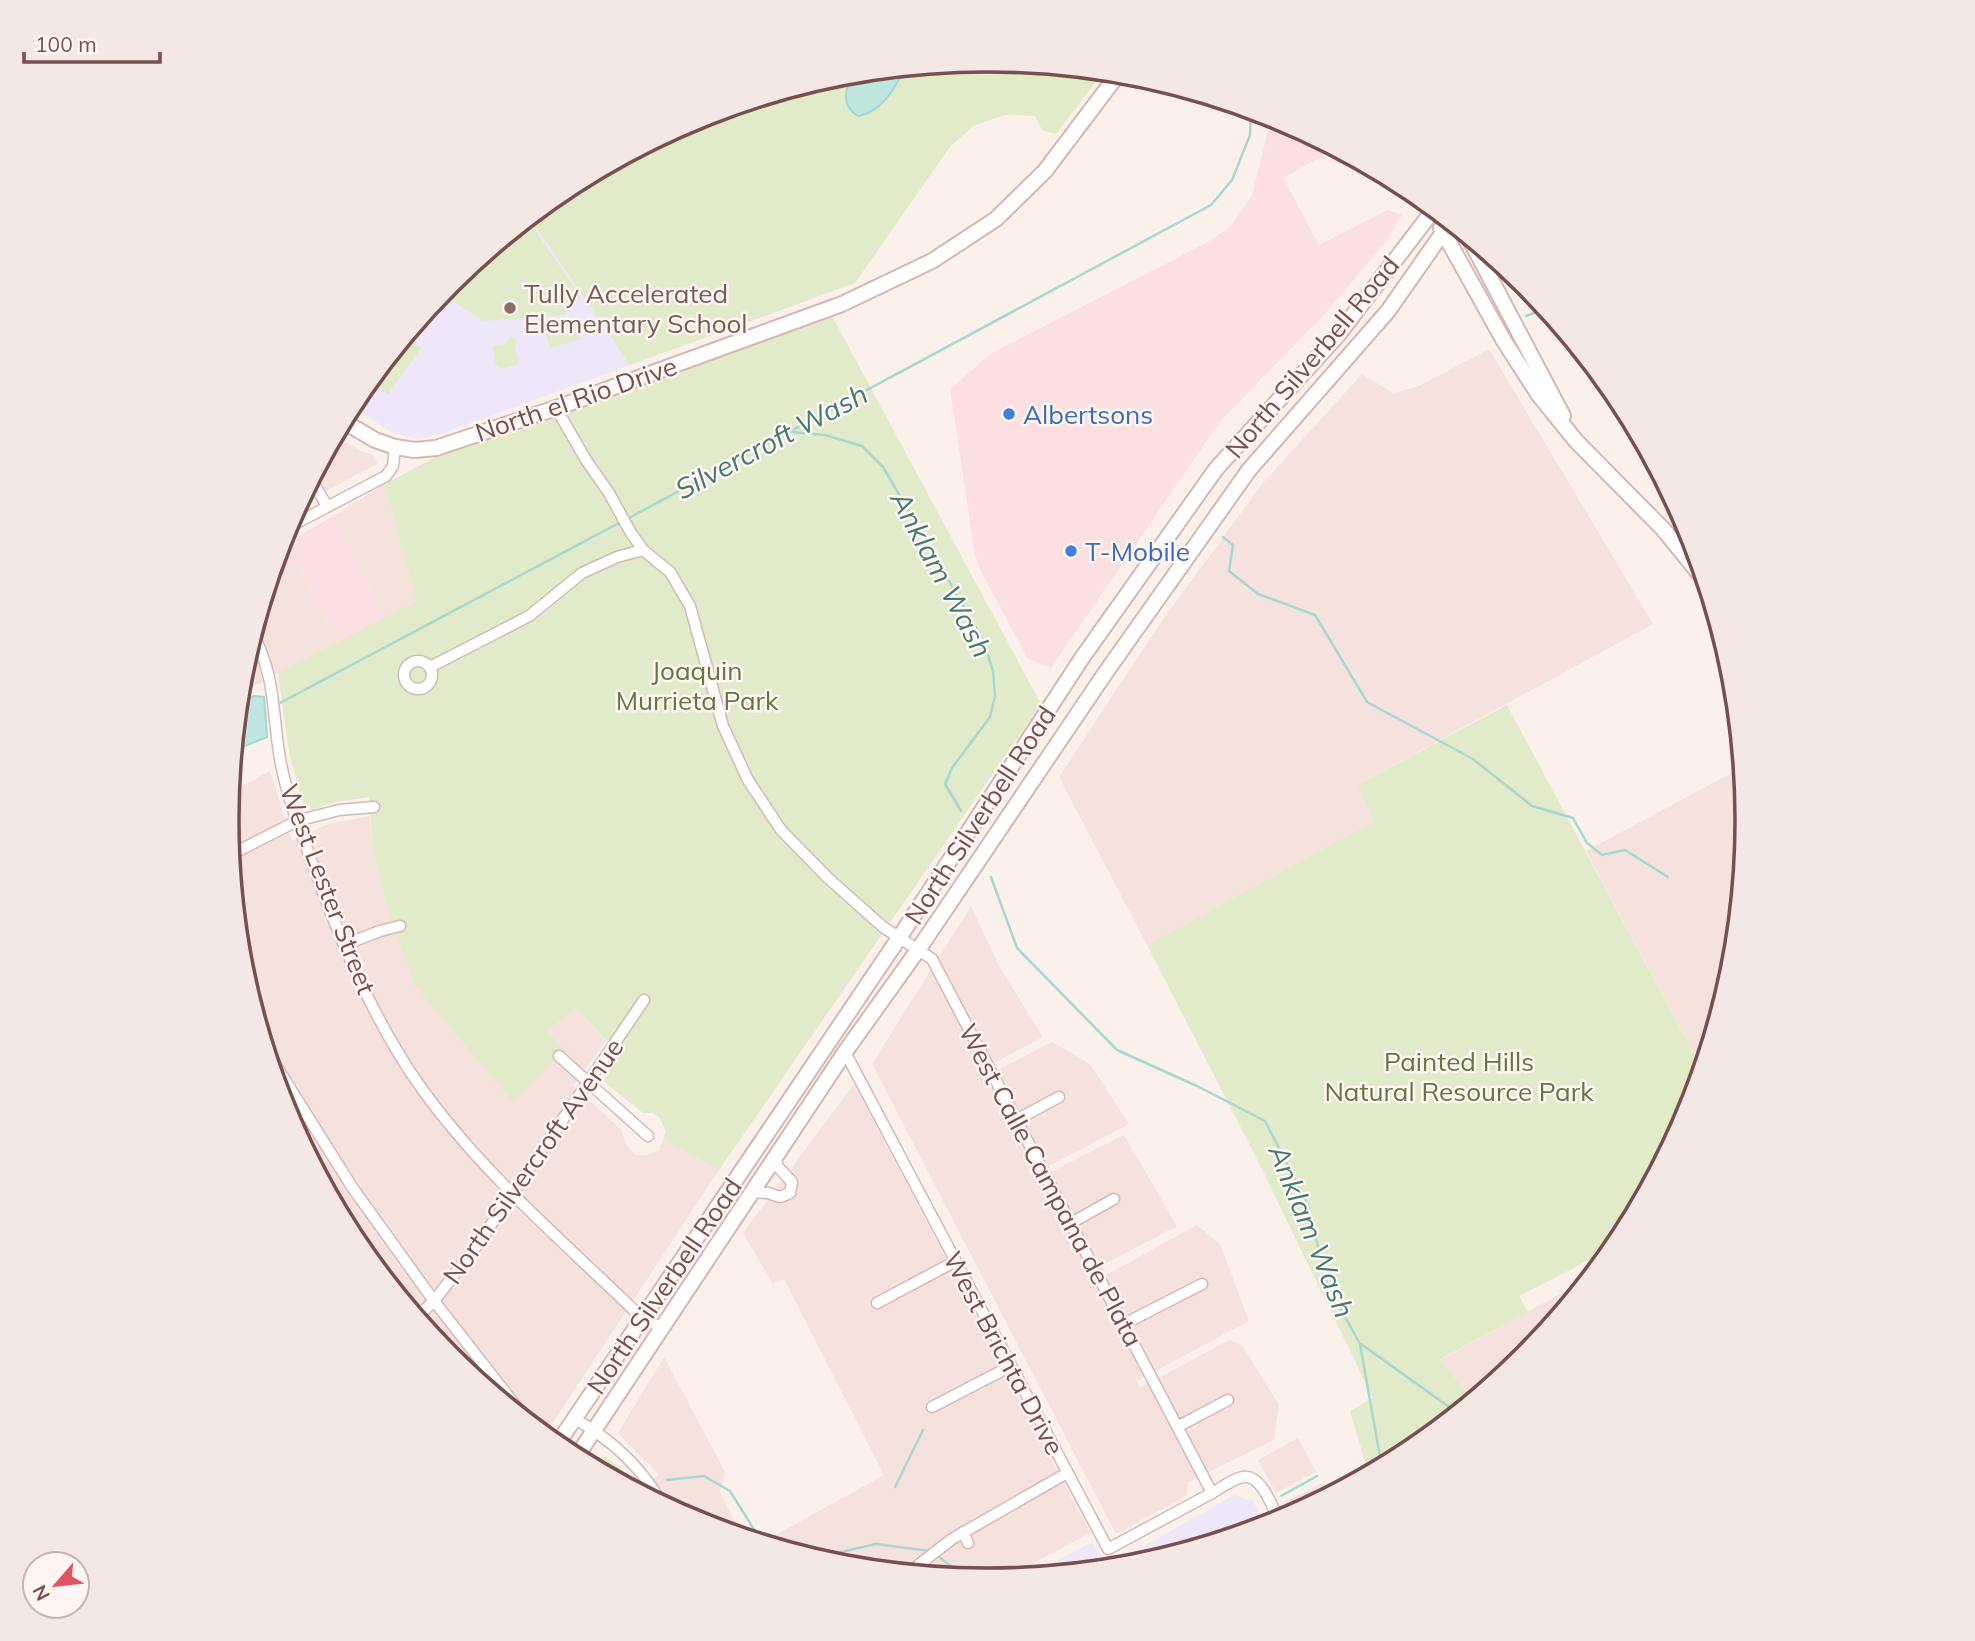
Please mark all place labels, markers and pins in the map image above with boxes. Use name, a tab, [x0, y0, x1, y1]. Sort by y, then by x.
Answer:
place label: Tully Accelerated Elementary School	[524, 277, 748, 340]
marker: Tully Accelerated Elementary School	[502, 300, 518, 316]
place label: Albertsons	[1023, 398, 1153, 431]
marker: Albertsons	[1001, 406, 1017, 422]
place label: T-Mobile	[1085, 535, 1190, 568]
marker: T-Mobile	[1063, 543, 1079, 559]

